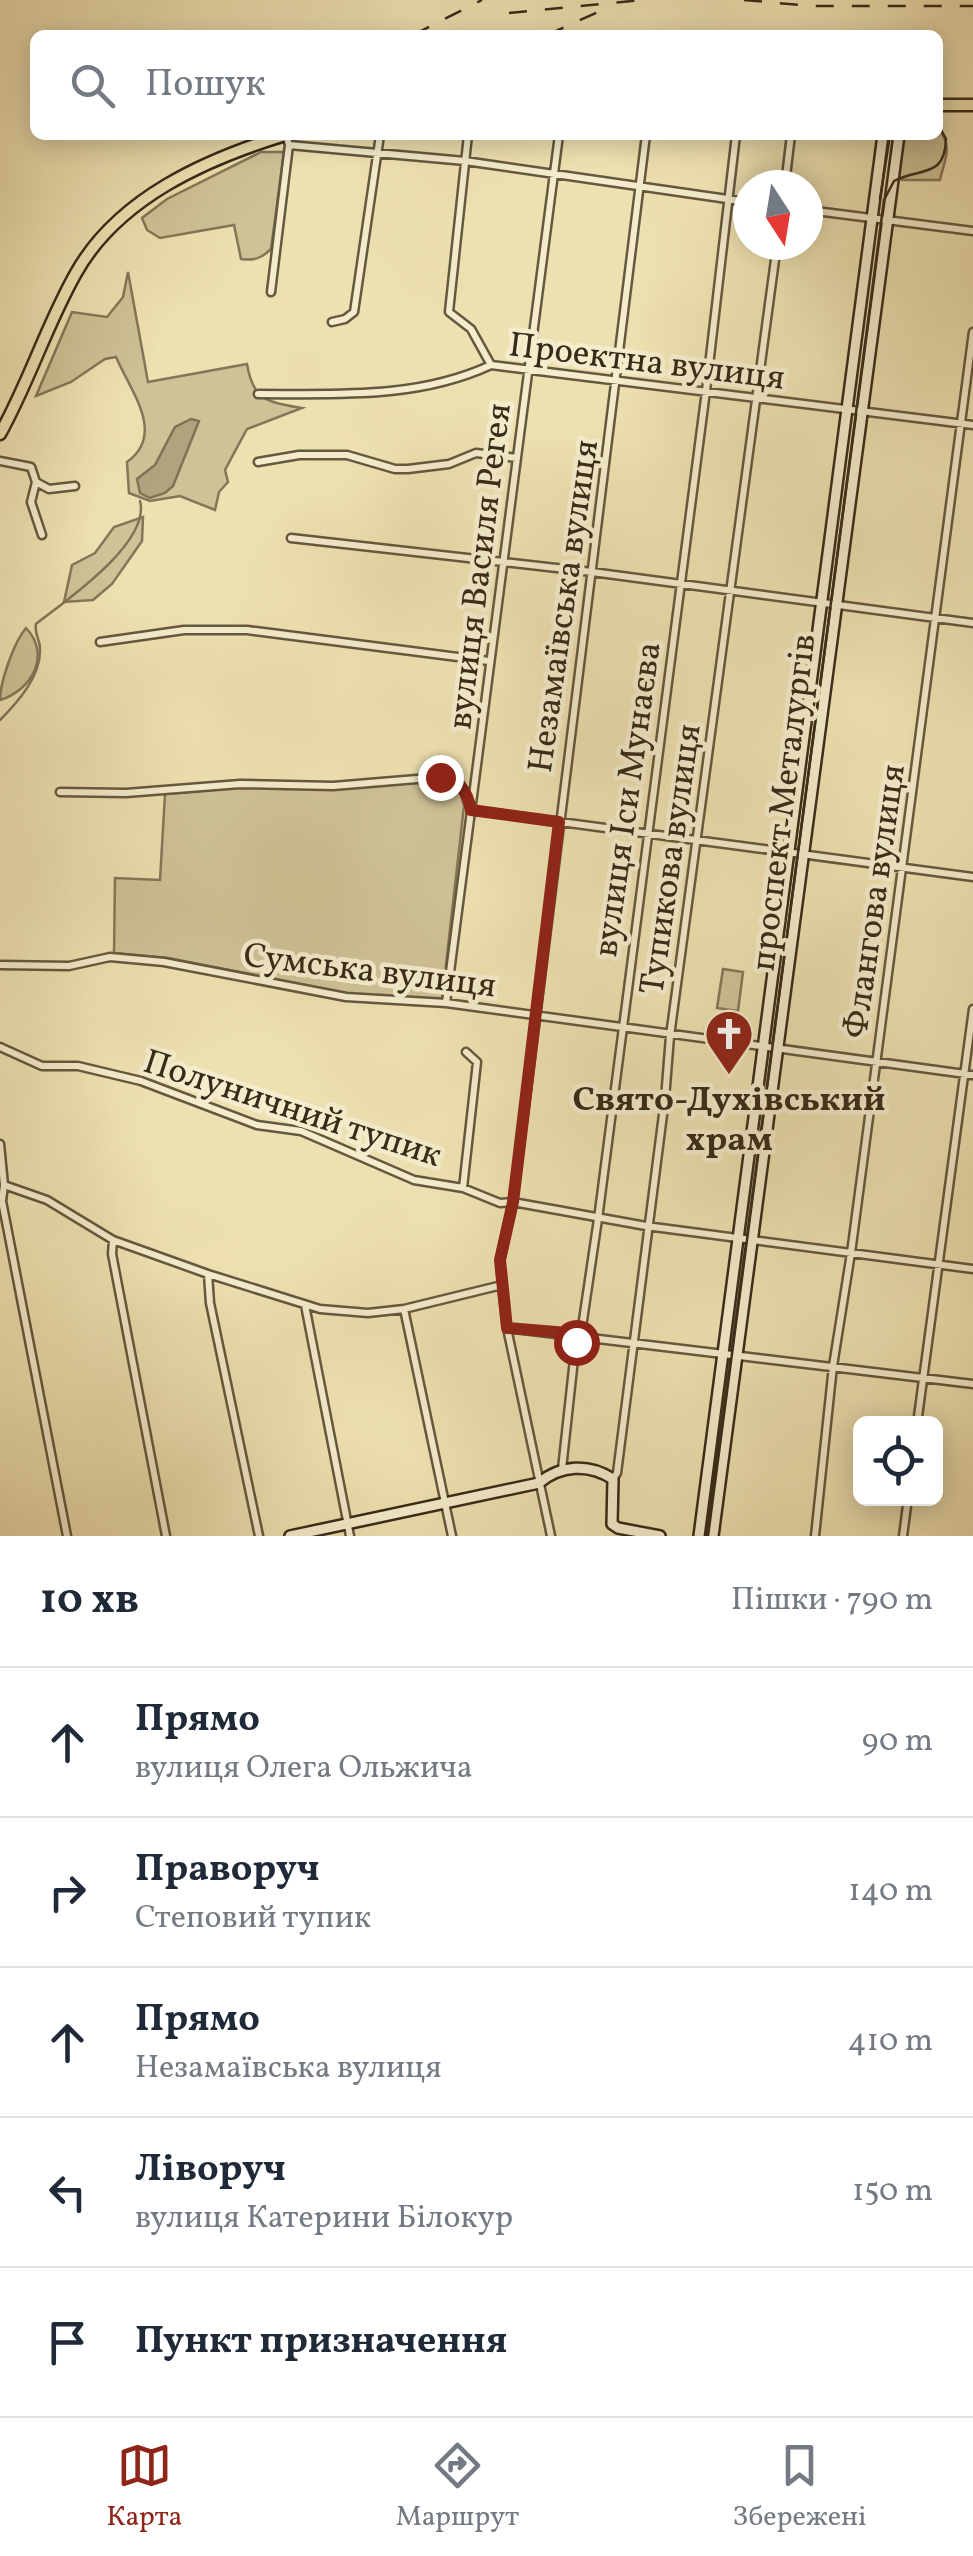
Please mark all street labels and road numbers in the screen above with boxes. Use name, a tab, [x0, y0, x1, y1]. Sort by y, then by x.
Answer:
street label: Проектна вулиця	[506, 322, 787, 404]
street label: вулиця Василя Регея	[437, 401, 525, 732]
street label: Незамаївська вулиця	[518, 437, 612, 776]
street label: проспект Металургів	[740, 631, 829, 974]
street label: вулиця Іси Мунаєва	[583, 639, 675, 960]
street label: Тупикова вулиця	[629, 721, 715, 998]
street label: Флангова вулиця	[833, 761, 919, 1042]
street label: Сумська вулиця	[241, 933, 499, 1011]
street label: Полуничний тупик	[137, 1039, 447, 1181]

